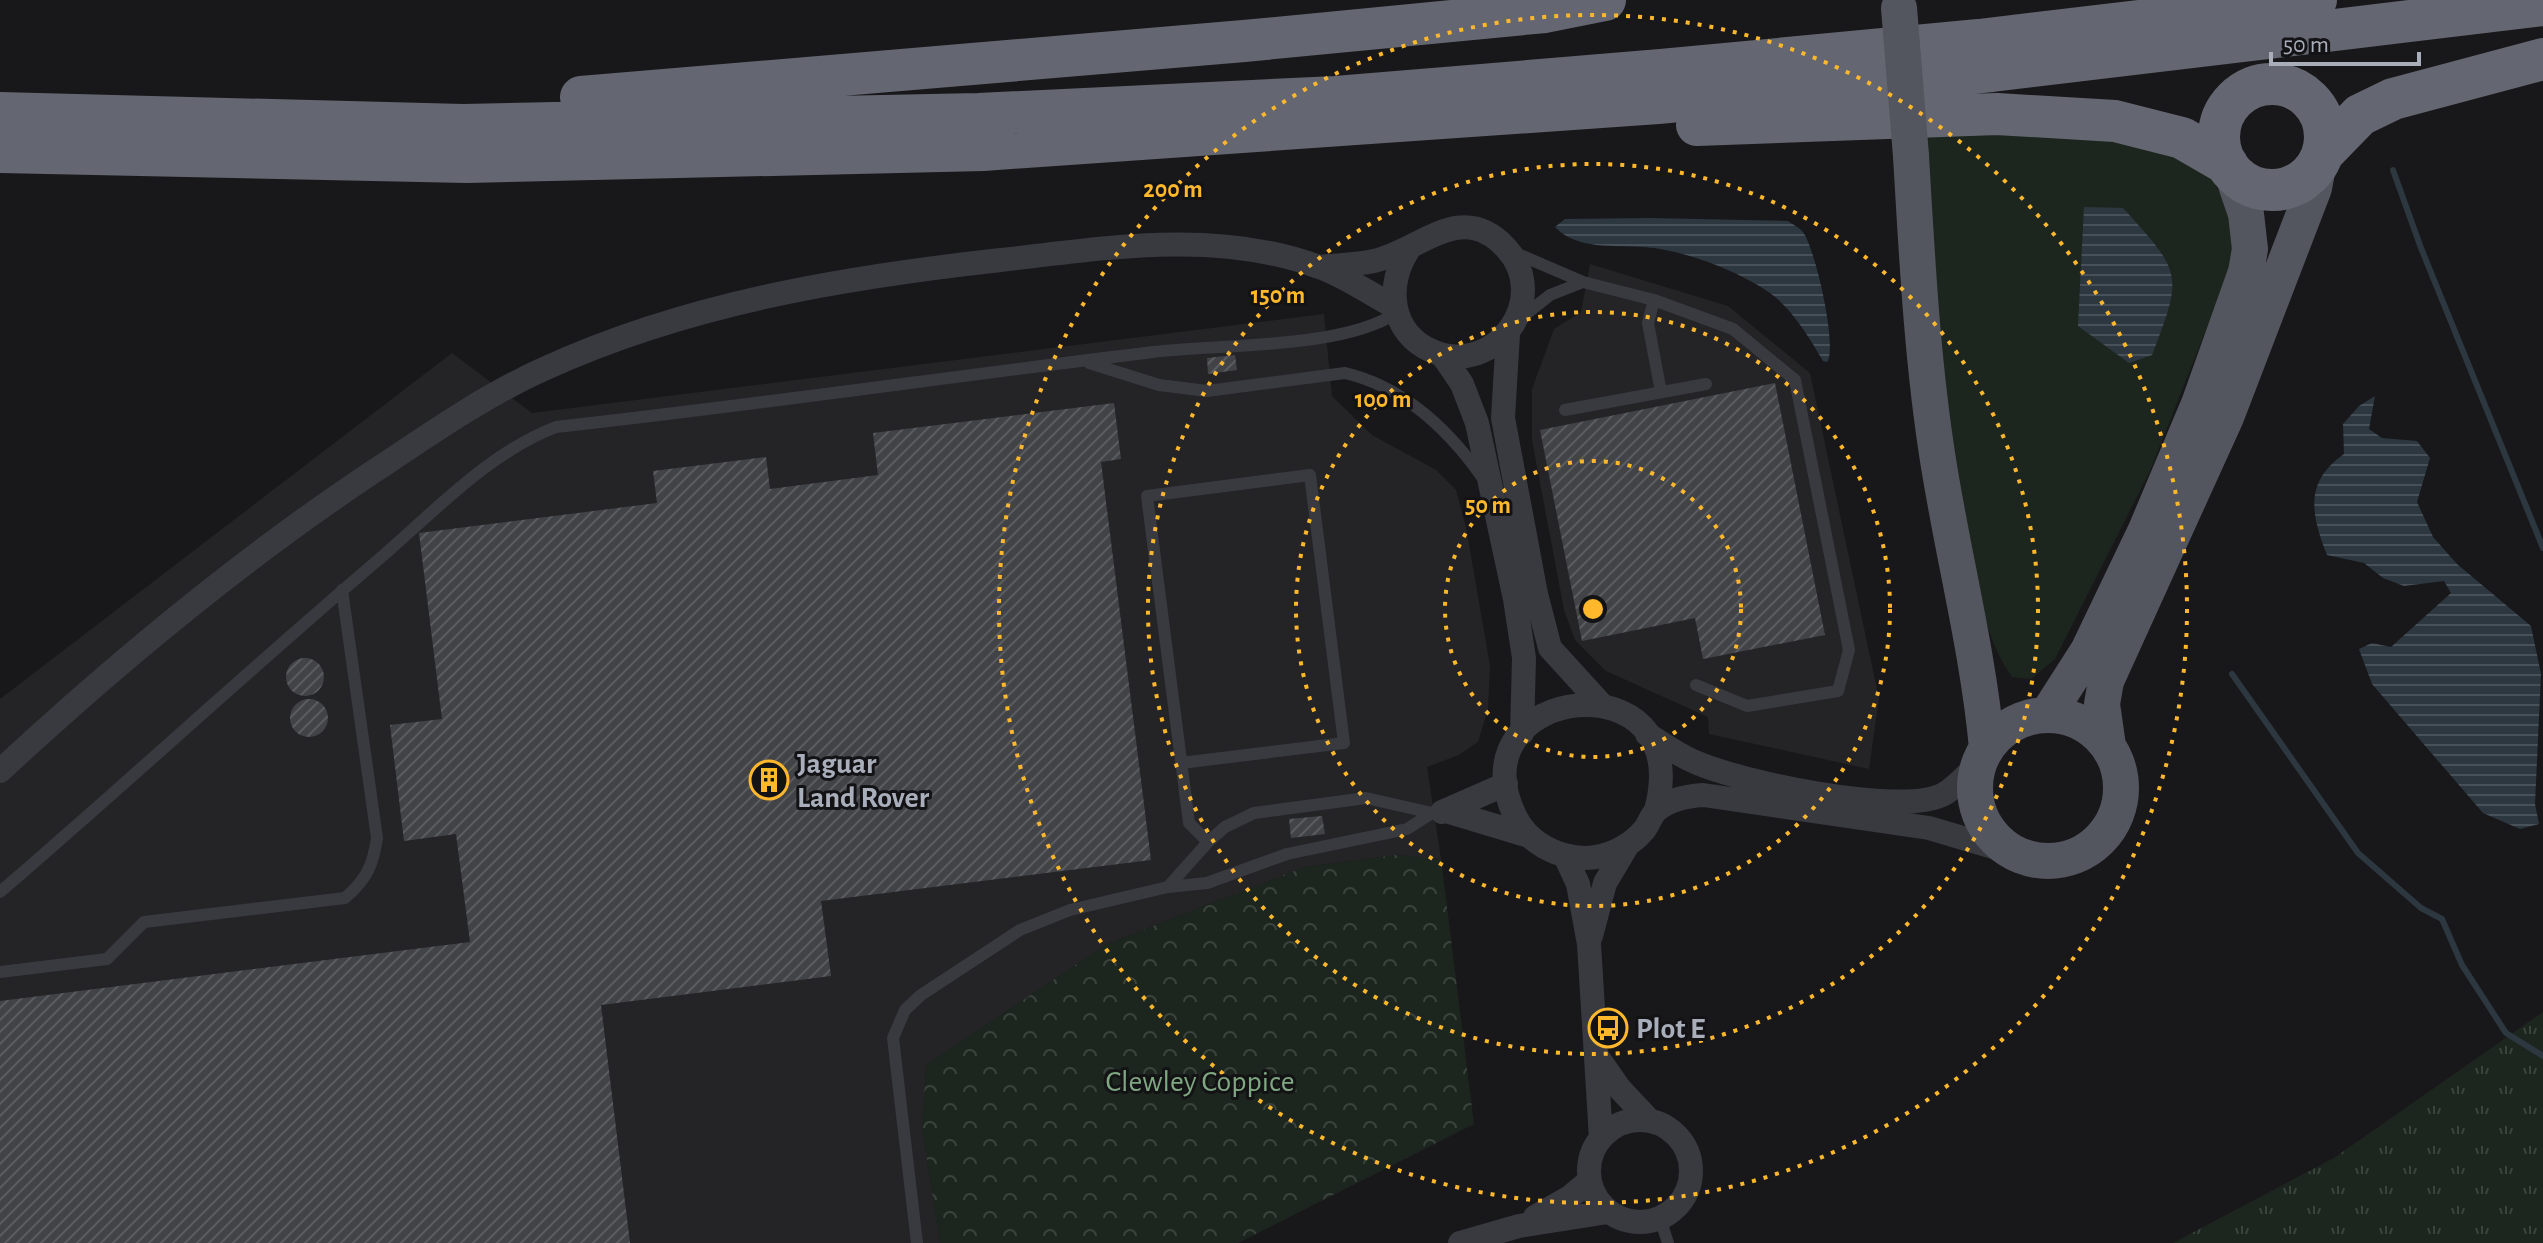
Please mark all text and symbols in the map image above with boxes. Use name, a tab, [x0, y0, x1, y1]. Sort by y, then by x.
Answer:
scale bar	[2271, 16, 2419, 66]
text: 50 m	[2283, 33, 2329, 57]
text: 200 m	[1143, 178, 1203, 202]
text: 150 m	[1251, 284, 1305, 308]
text: 100 m	[1355, 388, 1411, 412]
text: 50 m	[1465, 494, 1511, 518]
centre of rings	[1579, 595, 1607, 623]
place label: Jaguar Land Rover	[797, 749, 930, 813]
building icon: Jaguar Land Rover	[748, 759, 790, 801]
bus stop icon: Plot E	[1587, 1007, 1629, 1049]
place label: Plot E	[1636, 1014, 1705, 1044]
park label: Clewley Coppice	[1106, 1067, 1294, 1097]

